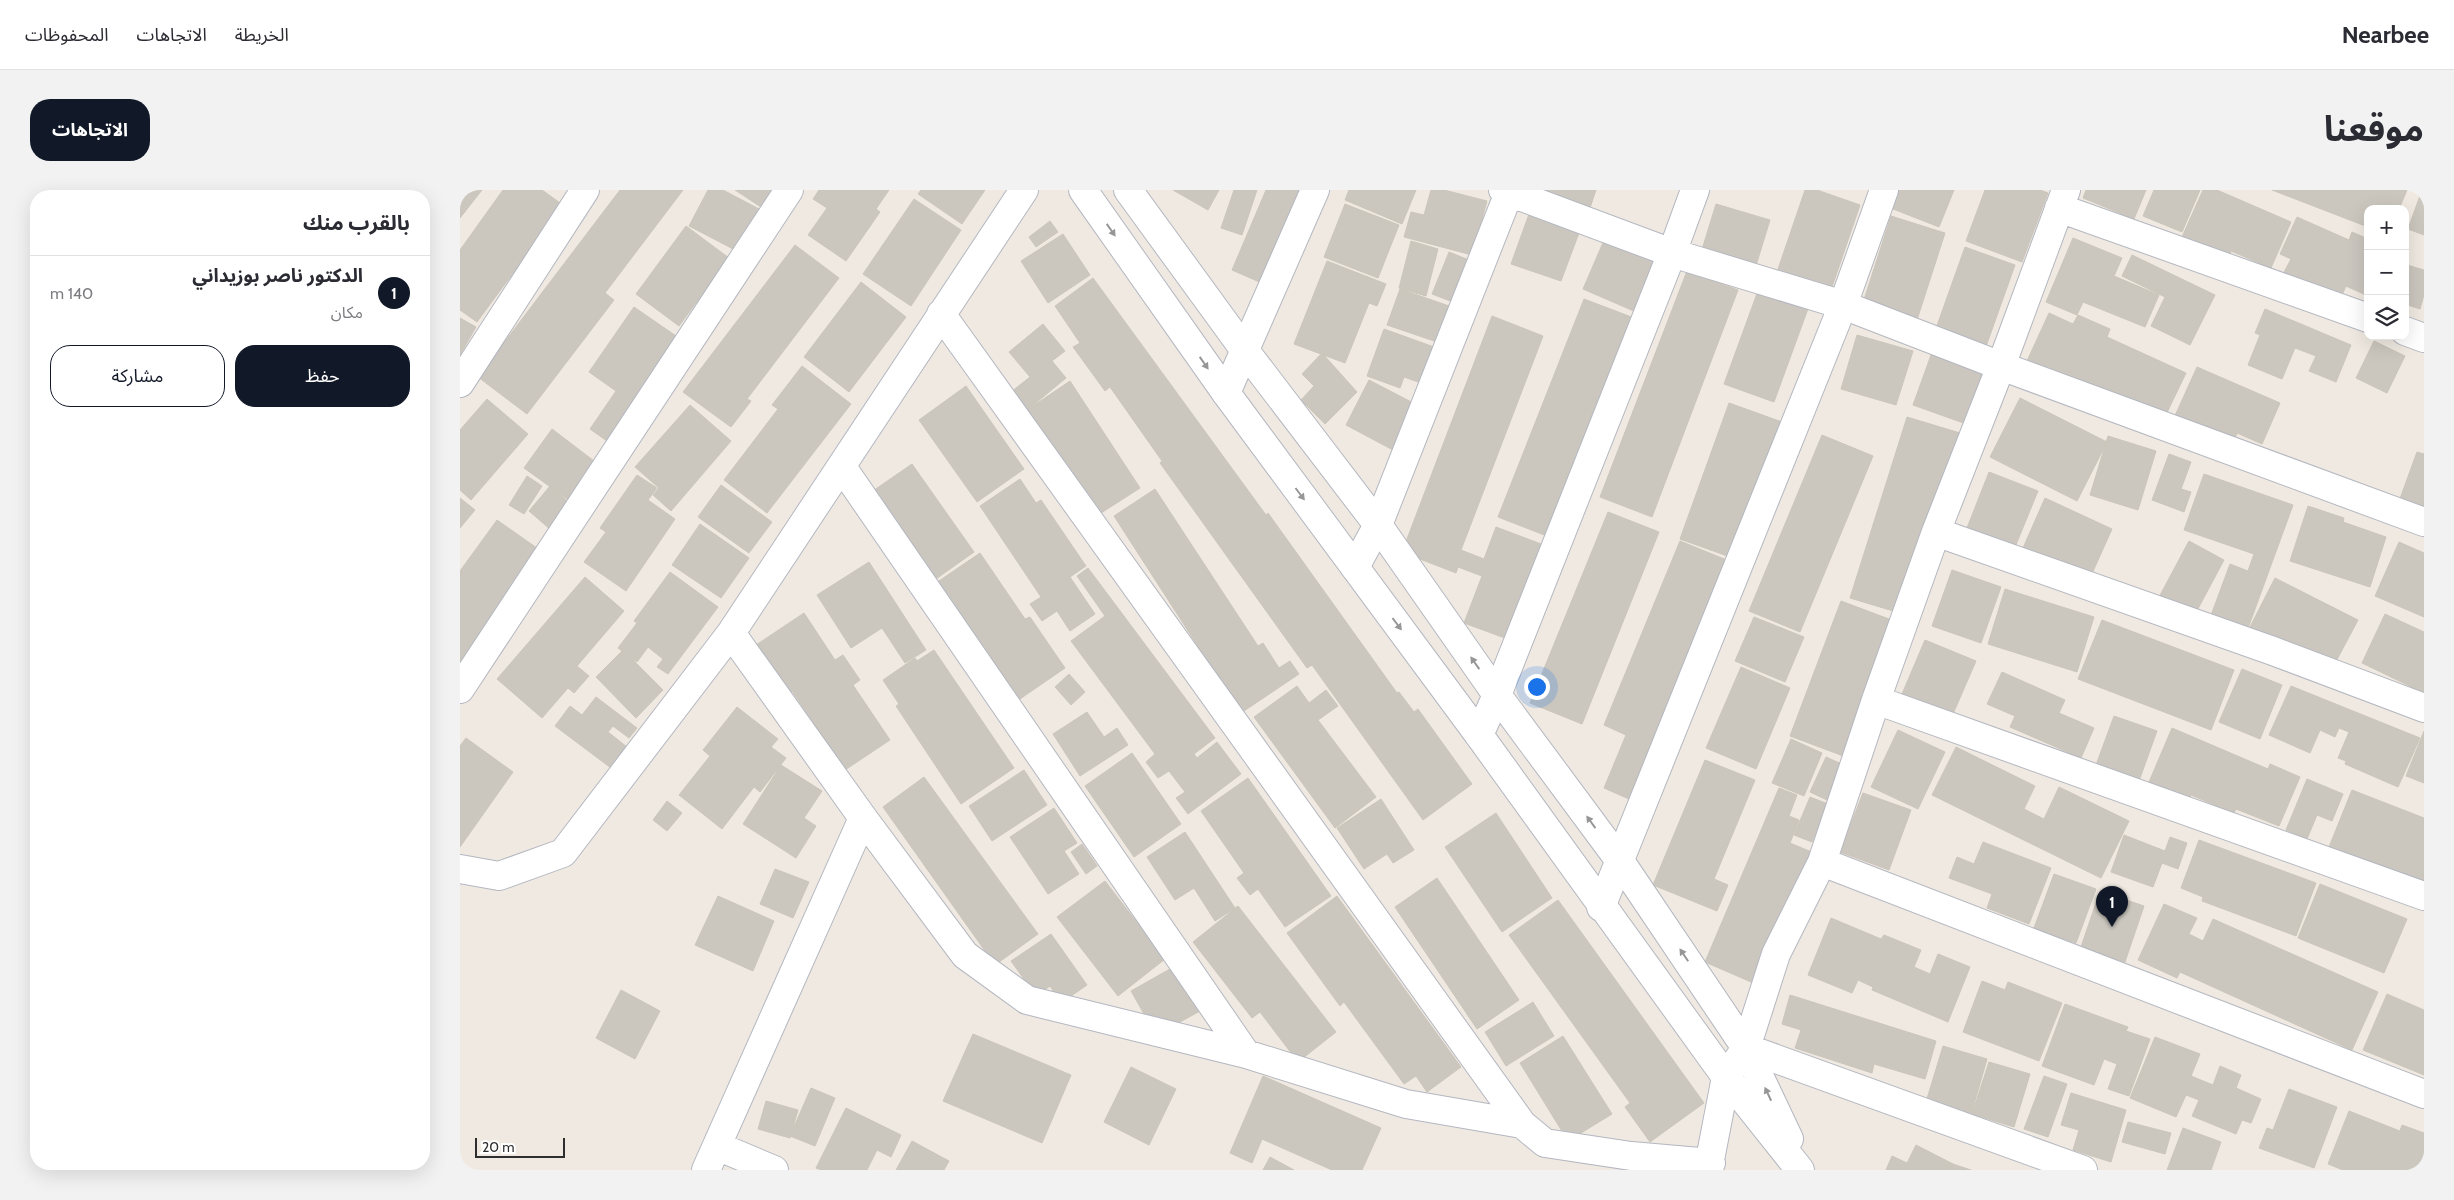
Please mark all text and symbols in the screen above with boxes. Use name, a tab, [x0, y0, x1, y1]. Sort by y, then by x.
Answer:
text: Nearbee	[2342, 20, 2429, 49]
text: المحفوظات	[25, 24, 109, 46]
text: الاتجاهات	[137, 24, 207, 46]
text: الخريطة	[235, 24, 289, 46]
button: الاتجاهات	[30, 99, 150, 161]
text: موقعنا	[2324, 107, 2424, 150]
map controls	[2364, 205, 2409, 340]
button: +	[2364, 205, 2409, 250]
text: بالقرب منك	[303, 210, 410, 235]
one-way arrow	[1106, 223, 1116, 237]
button: −	[2364, 250, 2409, 295]
text: الدكتور ناصر بوزيداني	[192, 264, 363, 287]
text: 140 m	[50, 284, 93, 303]
text: 1	[391, 284, 397, 303]
button: layers	[2364, 295, 2409, 340]
text: مكان	[331, 303, 363, 322]
button: مشاركة	[50, 345, 225, 407]
button: حفظ	[235, 345, 410, 407]
one-way arrow	[1199, 356, 1209, 370]
one-way arrow	[1295, 487, 1306, 500]
one-way arrow	[1392, 617, 1403, 630]
one-way arrow	[1470, 656, 1480, 669]
your location	[1524, 674, 1550, 700]
one-way arrow	[1586, 816, 1597, 829]
pin: 1	[2096, 886, 2128, 927]
one-way arrow	[1679, 949, 1689, 962]
one-way arrow	[1764, 1087, 1772, 1101]
scale bar	[475, 1135, 565, 1158]
text: 20 m	[482, 1138, 515, 1156]

